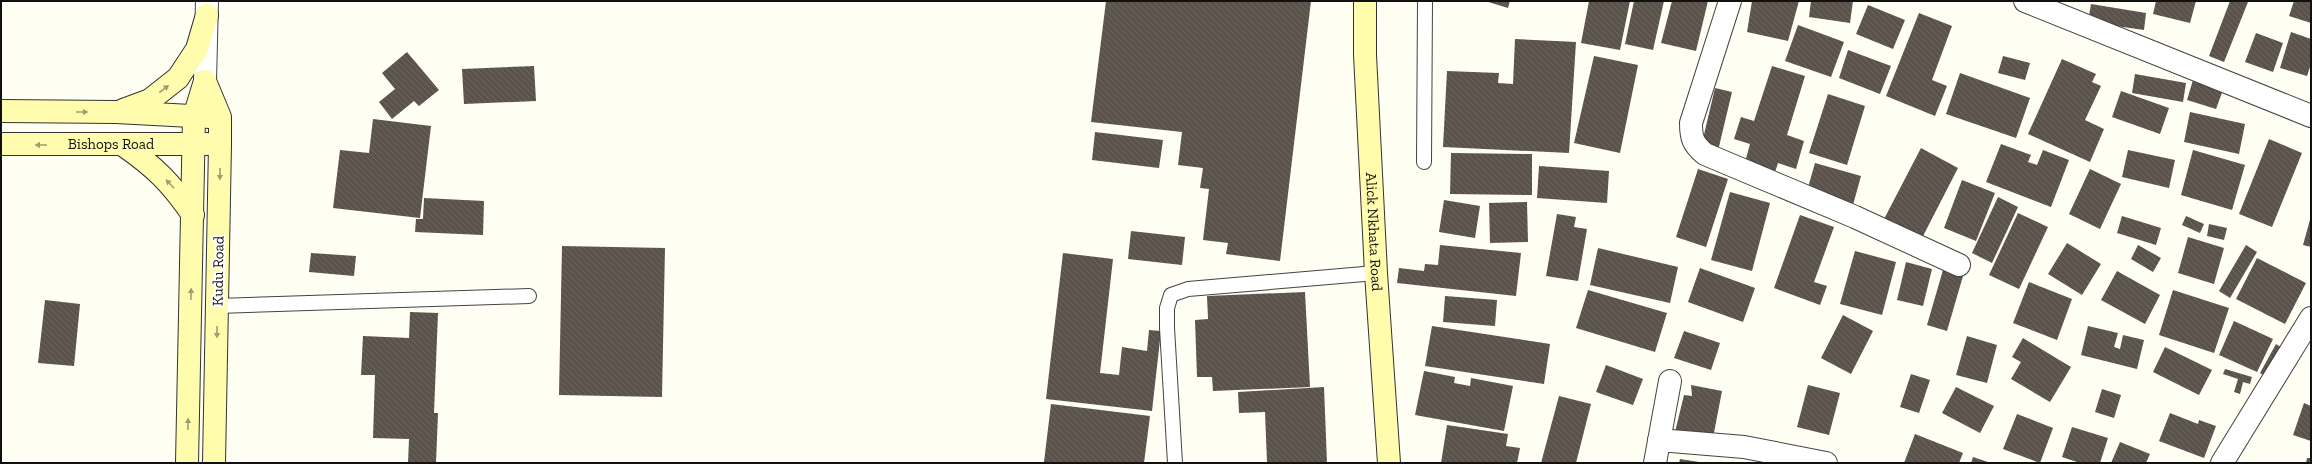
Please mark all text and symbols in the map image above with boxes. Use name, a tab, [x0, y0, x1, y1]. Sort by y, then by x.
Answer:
one-way arrow	[158, 85, 169, 94]
one-way arrow	[76, 109, 89, 115]
street label: Bishops Road	[68, 135, 155, 153]
one-way arrow	[34, 142, 47, 148]
one-way arrow	[217, 168, 223, 181]
street label: Alick Nkhata Road	[1362, 172, 1386, 293]
one-way arrow	[165, 179, 175, 189]
street label: Kudu Road	[208, 235, 228, 306]
one-way arrow	[188, 287, 194, 300]
one-way arrow	[214, 326, 220, 339]
one-way arrow	[185, 417, 191, 430]

